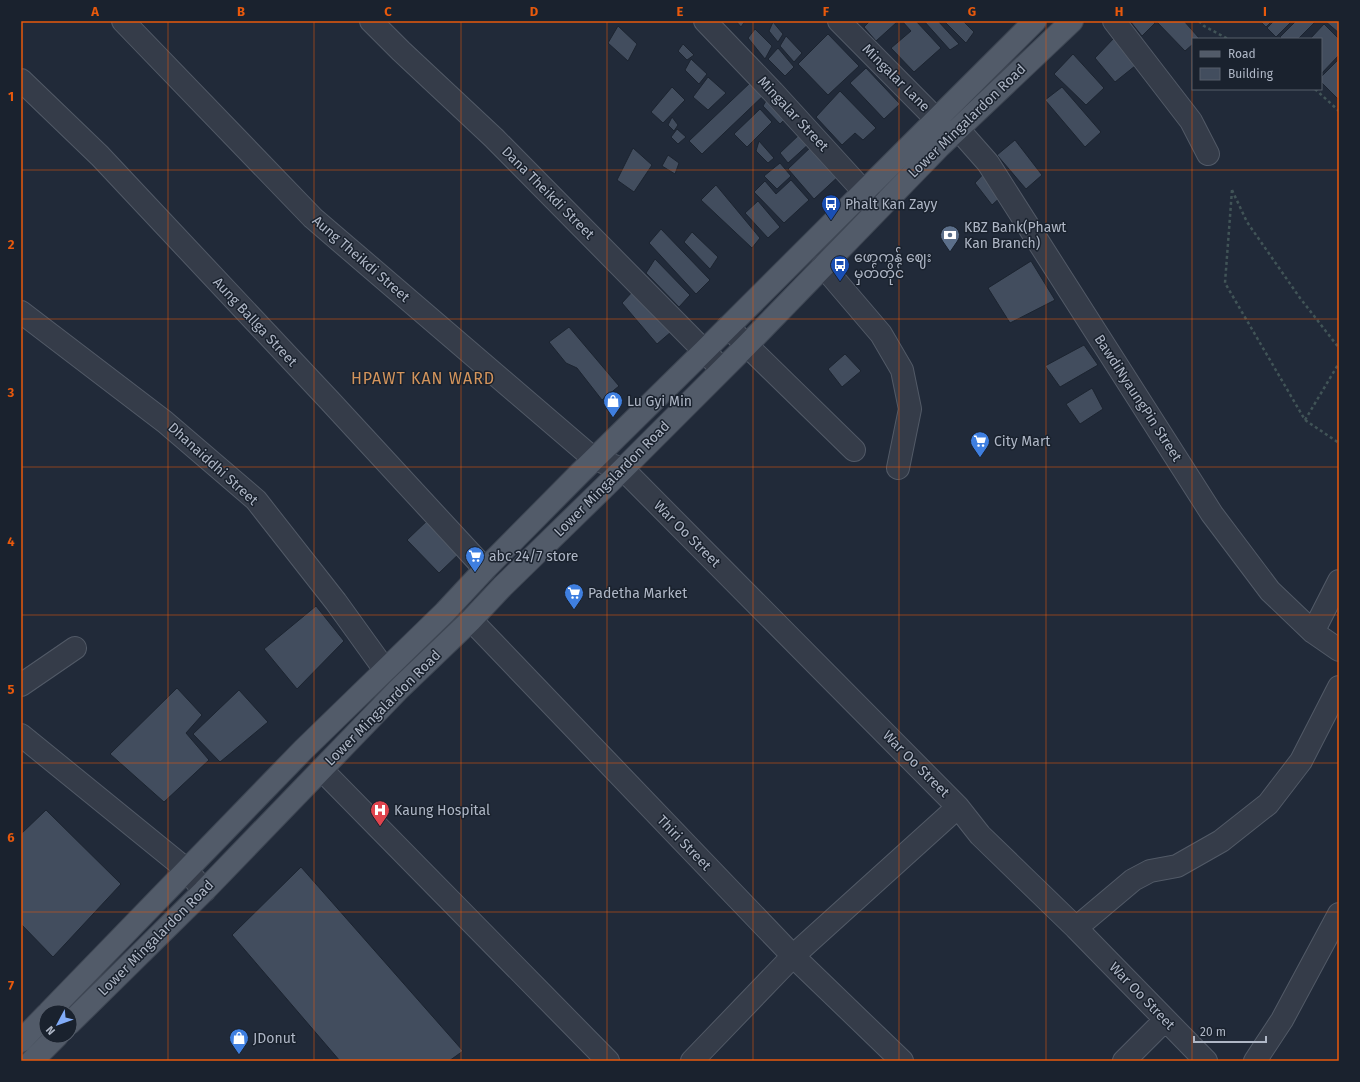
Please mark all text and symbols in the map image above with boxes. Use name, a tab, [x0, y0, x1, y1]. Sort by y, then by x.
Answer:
text: A	[90, 4, 99, 19]
text: B	[237, 4, 245, 19]
text: C	[384, 4, 392, 19]
text: D	[530, 4, 539, 19]
text: E	[677, 4, 684, 19]
text: F	[823, 4, 830, 19]
text: G	[968, 4, 976, 19]
text: H	[1115, 4, 1123, 19]
text: I	[1263, 4, 1267, 19]
legend	[1192, 38, 1322, 90]
street label: Mingalar Lane	[859, 41, 933, 115]
text: Road	[1228, 47, 1256, 61]
street label: Lower Mingalardon Road	[905, 61, 1029, 181]
text: Building	[1228, 67, 1274, 81]
street label: Mingalar Street	[754, 73, 833, 156]
text: 1	[8, 89, 14, 104]
street label: Dana Theikdi Street	[498, 143, 599, 244]
bus stop icon: Phalt Kan Zayy	[820, 193, 842, 221]
place label: Phalt Kan Zayy	[845, 196, 937, 213]
street label: Aung Theikdi Street	[309, 212, 414, 307]
place label: KBZ Bank(Phawt Kan Branch)	[964, 219, 1067, 252]
bank icon: KBZ Bank(Phawt Kan Branch)	[939, 224, 961, 252]
text: 2	[8, 237, 15, 252]
place label: ဖော့ကန် ဈေး မှတ်တိုင်	[854, 247, 932, 285]
bus stop icon: ဖော့ကန် ဈေး မှတ်တိုင်	[829, 254, 851, 282]
street label: Aung Ballga Street	[209, 274, 301, 371]
street label: BawdiNyaungPin Street	[1091, 331, 1186, 465]
district label: HPAWT KAN WARD	[351, 369, 495, 388]
text: 3	[7, 385, 15, 400]
shop icon: Lu Gyi Min	[602, 390, 624, 418]
place label: Lu Gyi Min	[627, 393, 692, 410]
street label: Lower Mingalardon Road	[551, 418, 673, 540]
street label: Dhanaiddhi Street	[165, 419, 262, 509]
supermarket icon: City Mart	[969, 430, 991, 458]
place label: City Mart	[994, 433, 1051, 450]
street label: War Oo Street	[650, 497, 725, 572]
text: 4	[7, 534, 15, 549]
supermarket icon: abc 24/7 store	[464, 545, 486, 573]
place label: abc 24/7 store	[489, 548, 578, 565]
supermarket icon: Padetha Market	[563, 582, 585, 610]
place label: Padetha Market	[588, 585, 688, 602]
street label: Lower Mingalardon Road	[322, 647, 444, 769]
text: 5	[8, 682, 15, 697]
street label: War Oo Street	[879, 727, 954, 802]
hospital icon: Kaung Hospital	[369, 799, 391, 827]
place label: Kaung Hospital	[394, 802, 490, 819]
street label: Thiri Street	[653, 812, 715, 875]
text: 6	[7, 830, 15, 845]
street label: Lower Mingalardon Road	[95, 877, 217, 999]
street label: War Oo Street	[1106, 959, 1179, 1034]
text: 7	[8, 978, 14, 993]
north arrow	[38, 1004, 78, 1044]
scale bar	[1194, 1018, 1266, 1044]
text: N	[44, 1023, 58, 1037]
text: 20 m	[1200, 1025, 1226, 1039]
shop icon: JDonut	[228, 1027, 250, 1055]
place label: JDonut	[253, 1030, 297, 1047]

